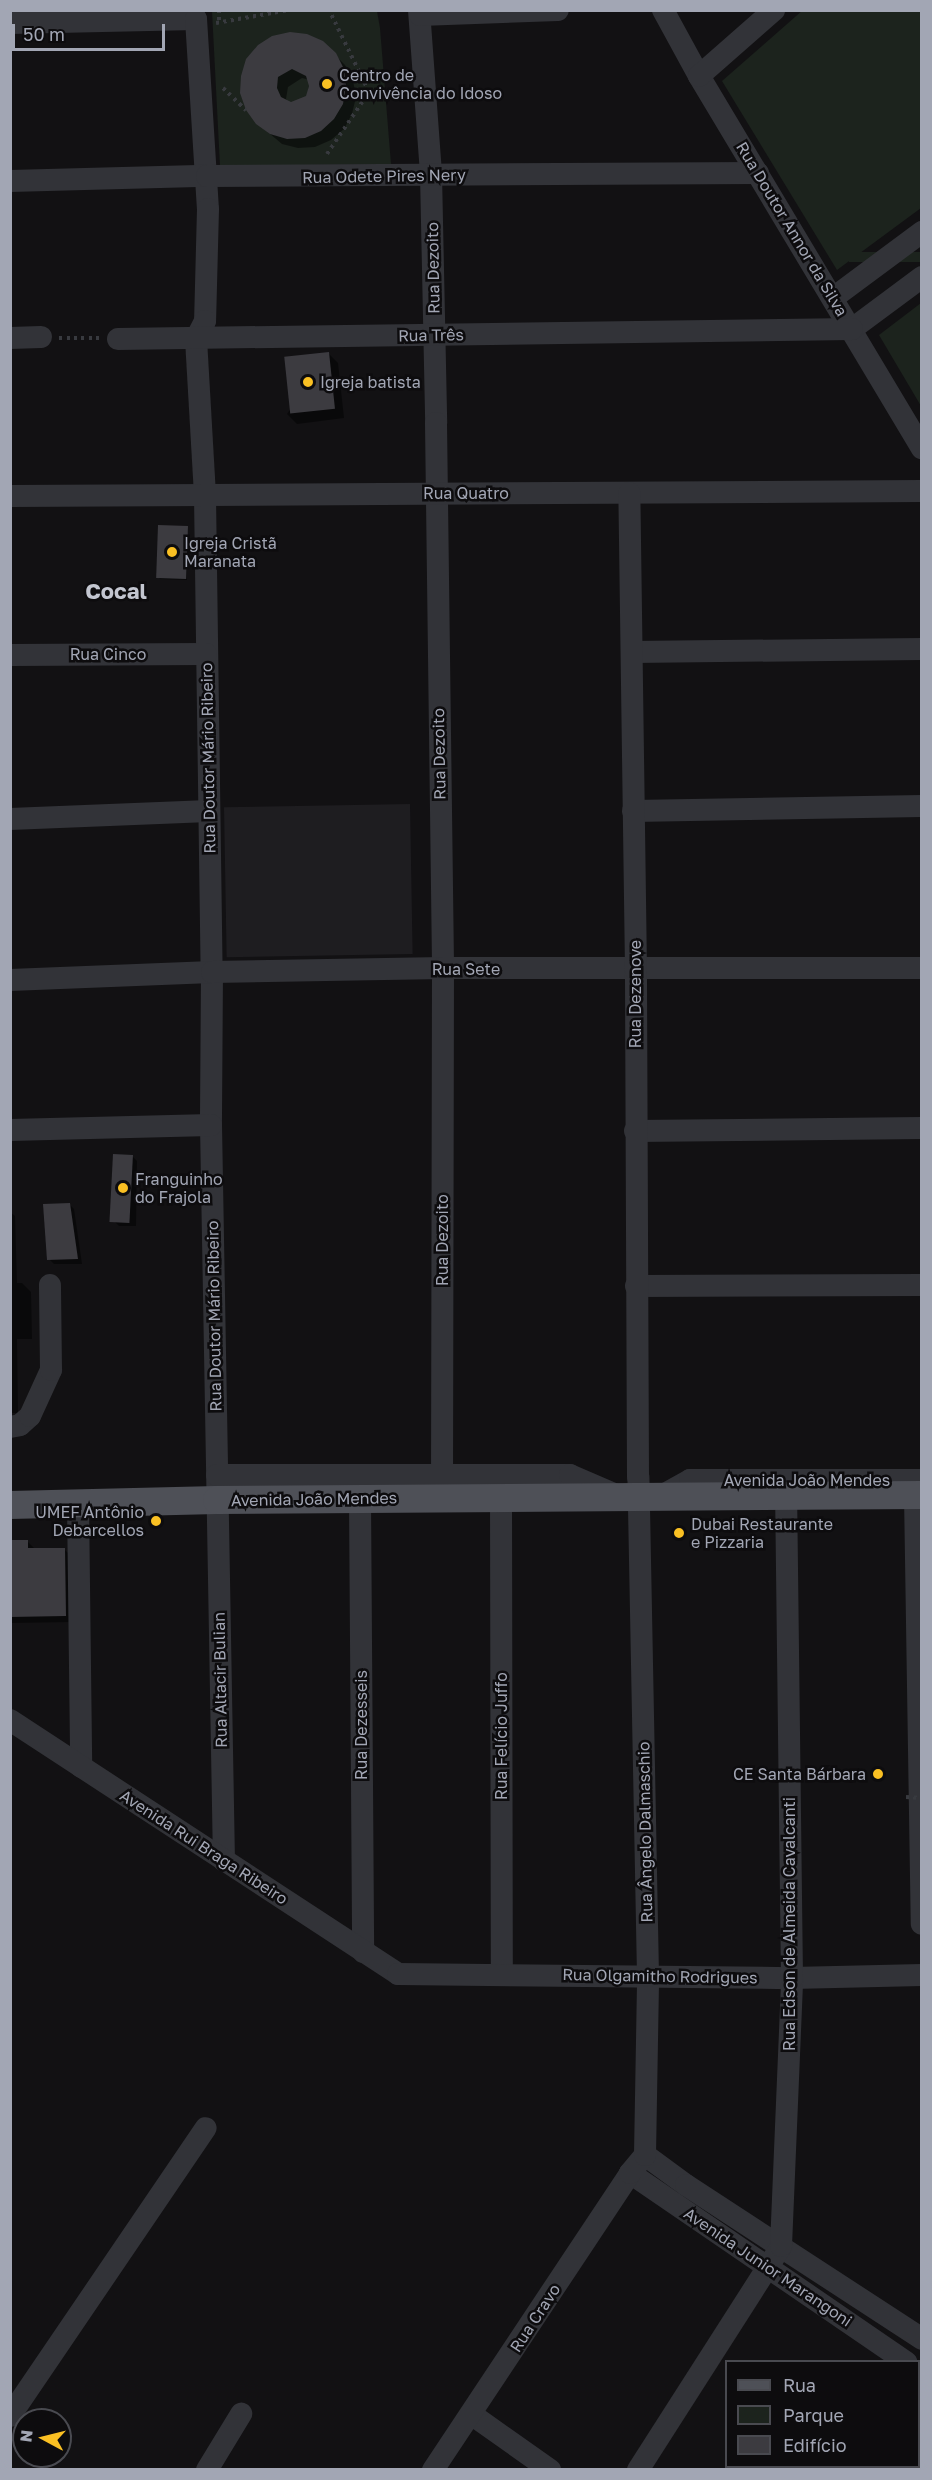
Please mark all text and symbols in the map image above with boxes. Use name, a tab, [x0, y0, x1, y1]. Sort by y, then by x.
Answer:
scale bar	[15, 12, 168, 50]
text: 50 m	[23, 23, 65, 45]
place label: Centro de Convivência do Idoso	[339, 65, 502, 103]
marker: Centro de Convivência do Idoso	[320, 77, 334, 91]
street label: Rua Doutor Annor da Silva	[732, 138, 852, 320]
street label: Rua Odete Pires Nery	[302, 165, 466, 187]
street label: Rua Dezoito	[423, 222, 443, 314]
street label: Rua Três	[398, 325, 464, 345]
place label: Igreja batista	[320, 372, 421, 392]
marker: Igreja batista	[301, 375, 315, 389]
street label: Rua Quatro	[423, 483, 509, 503]
place label: Igreja Cristã Maranata	[184, 533, 277, 571]
marker: Igreja Cristã Maranata	[165, 545, 179, 559]
district label: Cocal	[85, 578, 147, 604]
street label: Rua Cinco	[70, 644, 146, 664]
street label: Rua Doutor Mário Ribeiro	[197, 662, 219, 854]
street label: Rua Dezoito	[429, 708, 449, 800]
street label: Rua Dezenove	[625, 940, 645, 1048]
street label: Rua Sete	[432, 959, 500, 979]
place label: Franguinho do Frajola	[135, 1169, 223, 1207]
marker: Franguinho do Frajola	[116, 1181, 130, 1195]
street label: Rua Dezoito	[432, 1194, 452, 1286]
street label: Rua Doutor Mário Ribeiro	[203, 1220, 225, 1412]
street label: Avenida João Mendes	[724, 1470, 890, 1490]
street label: Avenida João Mendes	[231, 1488, 397, 1510]
place label: UMEF Antônio Debarcellos	[35, 1502, 144, 1540]
marker: UMEF Antônio Debarcellos	[149, 1514, 163, 1528]
place label: Dubai Restaurante e Pizzaria	[691, 1514, 833, 1552]
marker: Dubai Restaurante e Pizzaria	[672, 1526, 686, 1540]
street label: Rua Altacir Bulian	[209, 1612, 231, 1748]
street label: Rua Dezesseis	[351, 1670, 371, 1780]
street label: Rua Felício Juffo	[491, 1672, 511, 1800]
street label: Rua Ângelo Dalmaschio	[634, 1741, 656, 1923]
place label: CE Santa Bárbara	[733, 1764, 866, 1784]
marker: CE Santa Bárbara	[871, 1767, 885, 1781]
street label: Avenida Rui Braga Ribeiro	[117, 1786, 291, 1908]
street label: Rua Edson de Almeida Cavalcanti	[779, 1797, 799, 2051]
street label: Rua Olgamitho Rodrigues	[562, 1965, 758, 1987]
street label: Avenida Junior Marangoni	[680, 2204, 856, 2330]
street label: Rua Cravo	[506, 2280, 564, 2356]
legend	[725, 2360, 920, 2468]
text: Rua	[783, 2374, 816, 2396]
text: Parque	[783, 2404, 844, 2426]
north arrow	[12, 2408, 72, 2468]
text: N	[15, 2429, 37, 2443]
text: Edifício	[783, 2434, 847, 2456]

